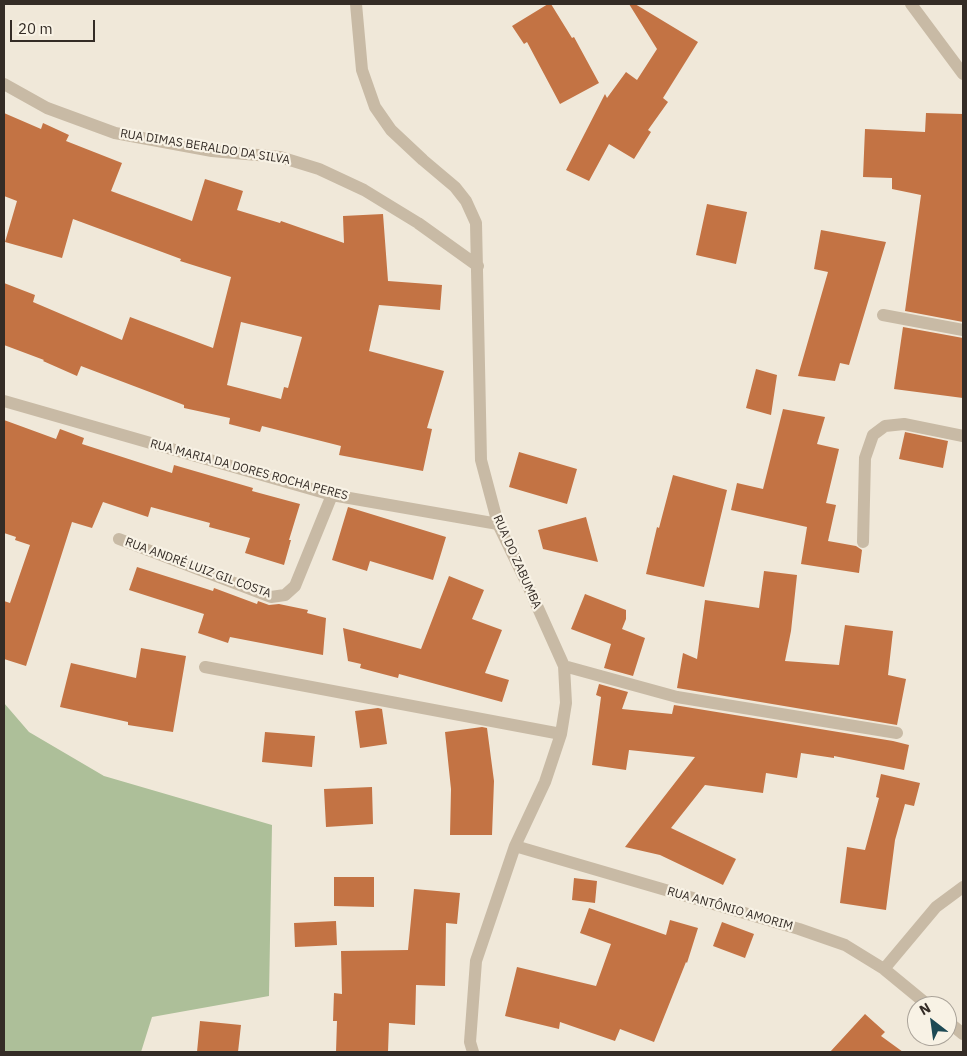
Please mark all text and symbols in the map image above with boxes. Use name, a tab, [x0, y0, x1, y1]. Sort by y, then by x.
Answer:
scale bar	[12, 10, 98, 42]
text: 20 m	[18, 19, 53, 38]
street label: RUA DIMAS BERALDO DA SILVA	[119, 126, 291, 168]
street label: RUA MARIA DA DORES ROCHA PERES	[148, 437, 350, 503]
street label: RUA DO ZABUMBA	[490, 513, 544, 611]
street label: RUA ANDRÉ LUIZ GIL COSTA	[123, 535, 273, 601]
street label: RUA ANTÔNIO AMORIM	[665, 884, 795, 934]
north arrow	[907, 996, 957, 1046]
text: N	[916, 999, 934, 1019]

